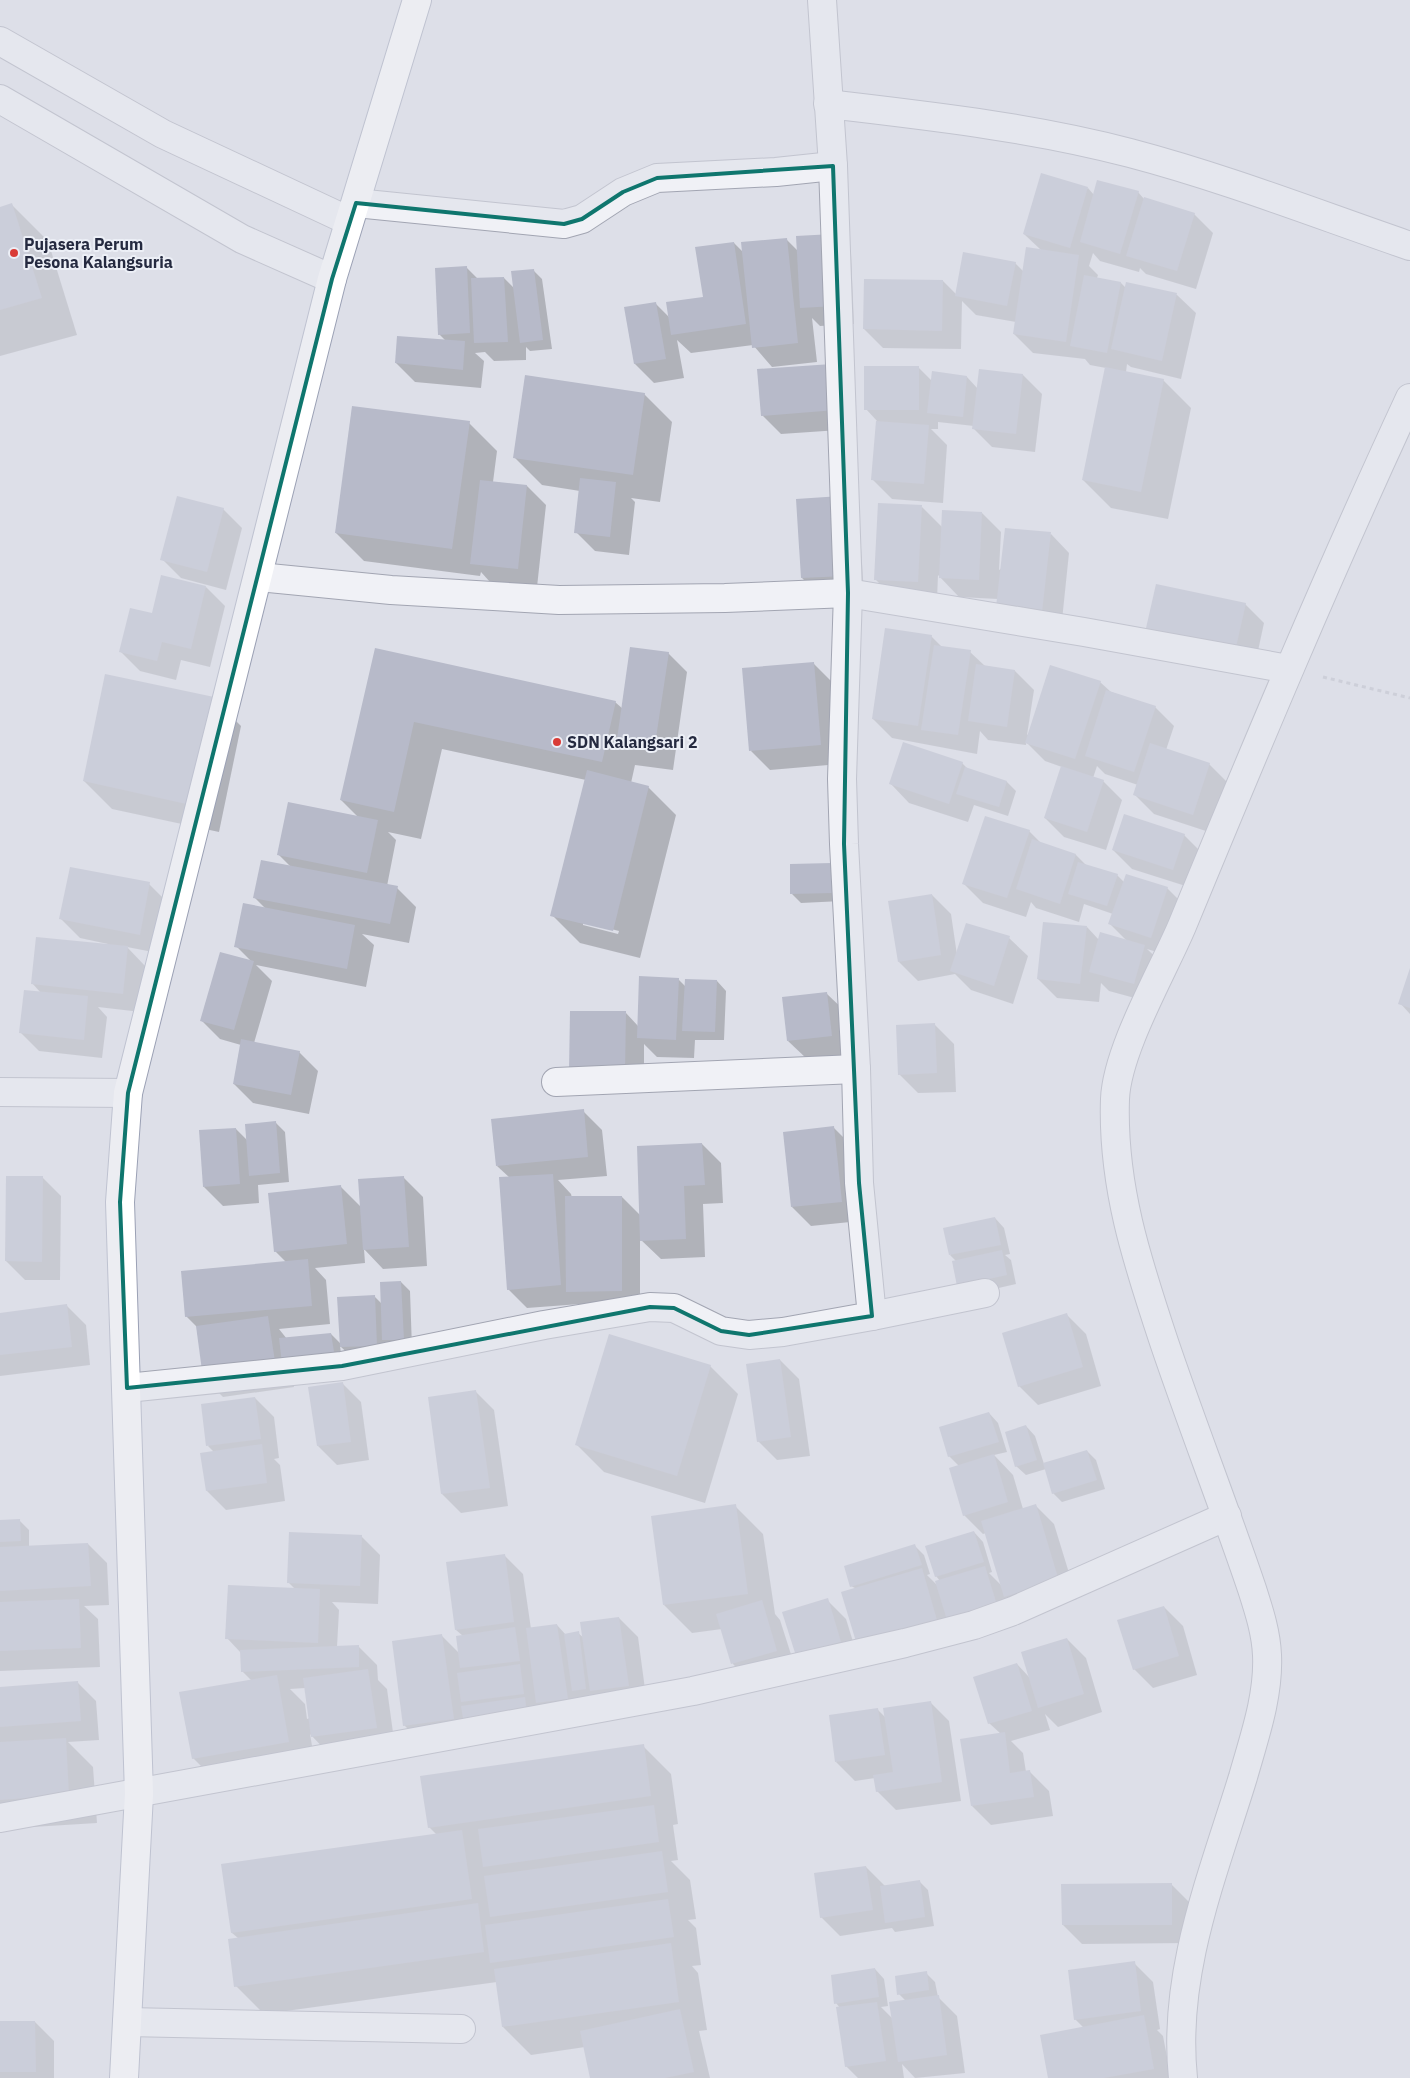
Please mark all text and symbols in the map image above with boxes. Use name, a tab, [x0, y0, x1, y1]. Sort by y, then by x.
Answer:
place label: Pujasera Perum Pesona Kalangsuria	[24, 234, 173, 272]
marker: Pujasera Perum Pesona Kalangsuria	[8, 247, 20, 259]
place label: SDN Kalangsari 2	[567, 732, 697, 752]
marker: SDN Kalangsari 2	[551, 736, 563, 748]

